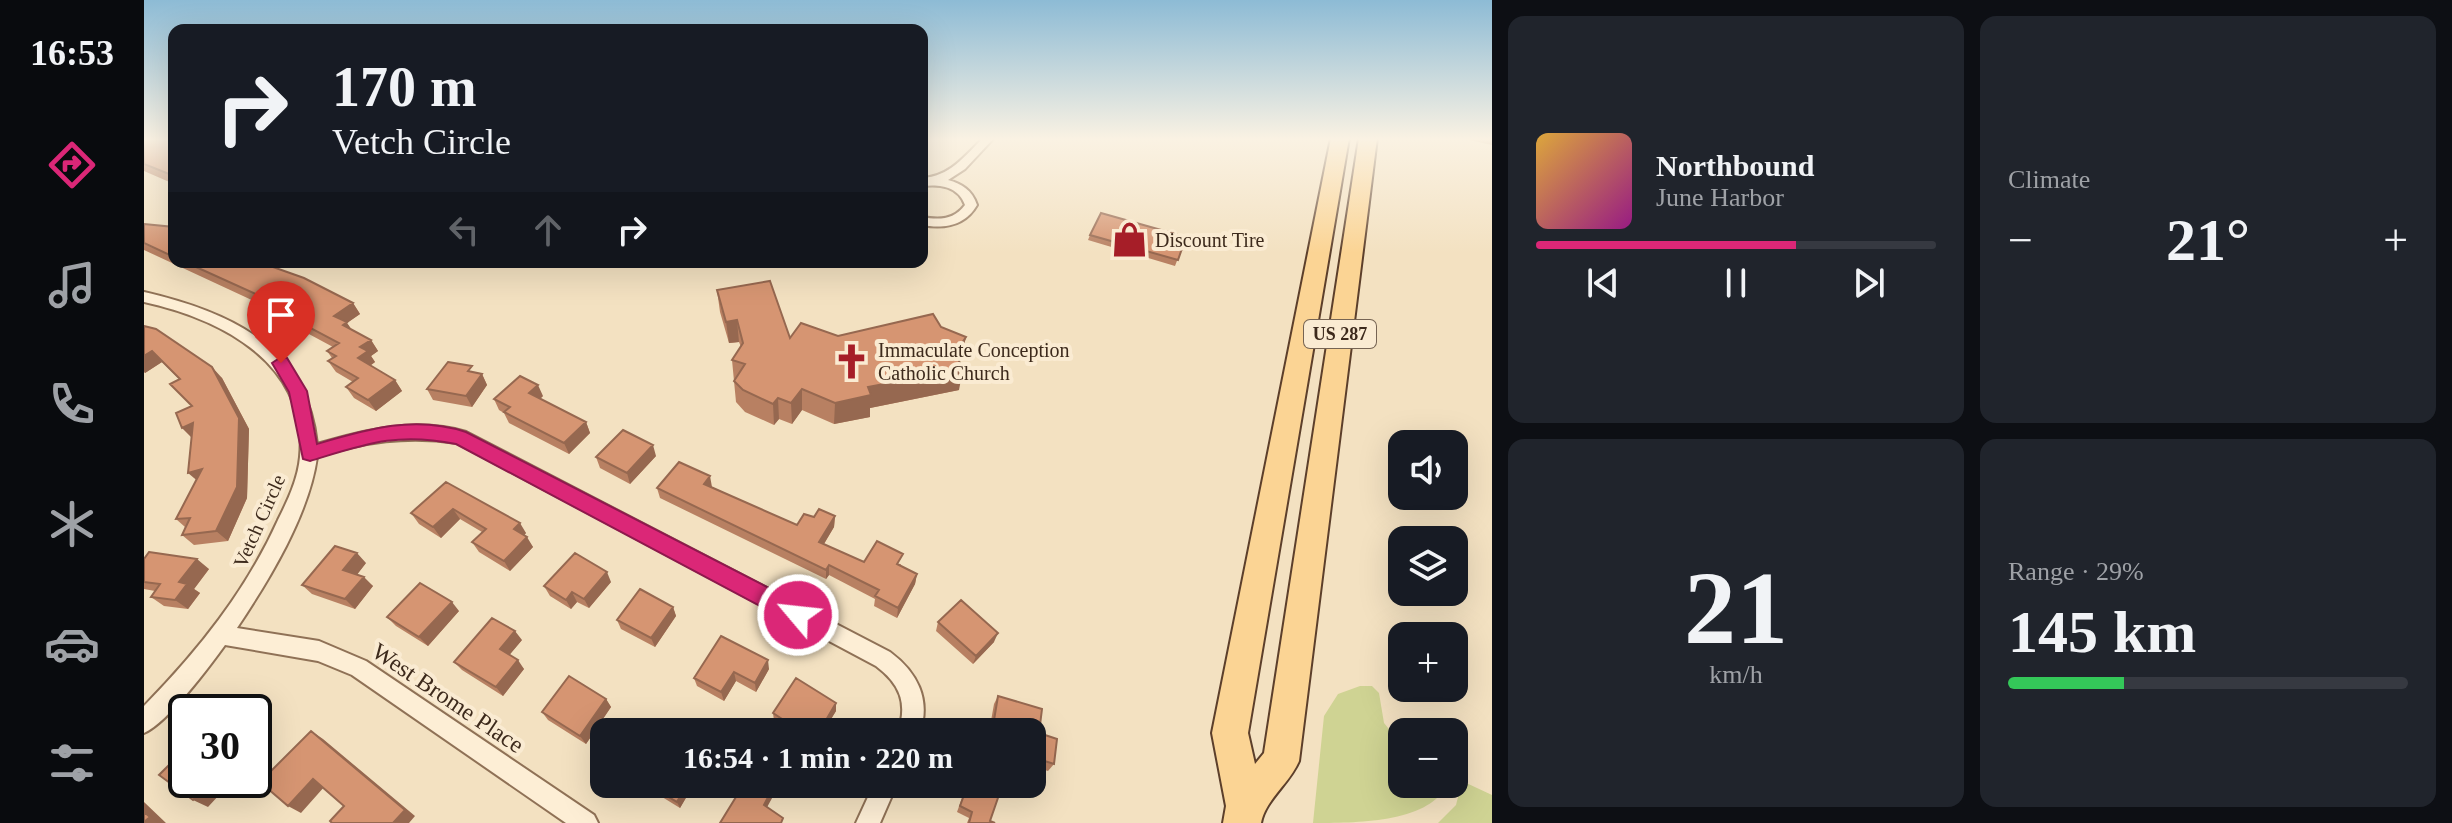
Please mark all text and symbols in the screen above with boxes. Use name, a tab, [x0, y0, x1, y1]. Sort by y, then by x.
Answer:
text: 16:53	[30, 33, 114, 73]
icon: right	[200, 56, 304, 160]
text: 170 m	[332, 56, 477, 118]
text: Vetch Circle	[332, 122, 511, 162]
icon: directions	[44, 137, 100, 193]
text: Northbound	[1656, 149, 1814, 182]
text: Climate	[2008, 165, 2090, 194]
text: June Harbor	[1656, 183, 1784, 212]
text: 21°	[2166, 207, 2250, 273]
icon: left	[442, 208, 486, 252]
icon: ahead	[526, 208, 570, 252]
icon: right	[610, 208, 654, 252]
text: −	[2008, 216, 2033, 265]
text: +	[2383, 216, 2408, 265]
shop icon: Discount Tire	[1110, 221, 1148, 259]
place label: Discount Tire	[1155, 229, 1265, 251]
icon: music	[44, 257, 100, 313]
icon: previous	[1581, 261, 1625, 305]
icon: pause	[1714, 261, 1758, 305]
icon: next	[1847, 261, 1891, 305]
pin	[247, 281, 315, 363]
icon: arrive	[259, 293, 303, 337]
road number: US 287	[1304, 320, 1376, 348]
place label: Immaculate Conception Catholic Church	[878, 339, 1070, 384]
church icon: Immaculate Conception Catholic Church	[833, 342, 871, 380]
icon: phone	[44, 376, 100, 432]
map controls	[1388, 430, 1468, 798]
button: sound	[1388, 430, 1468, 510]
street label: Vetch Circle	[229, 471, 289, 571]
icon: climate	[44, 496, 100, 552]
button: layers	[1388, 526, 1468, 606]
text: 21	[1684, 550, 1788, 665]
text: Range · 29%	[2008, 557, 2144, 586]
position arrow	[756, 573, 840, 657]
text: 145 km	[2008, 599, 2196, 665]
icon: car	[44, 616, 100, 672]
button: +	[1388, 622, 1468, 702]
street label: West Brome Place	[367, 638, 529, 758]
text: km/h	[1709, 660, 1763, 689]
speed limit sign: 30	[168, 694, 272, 798]
button: −	[1388, 718, 1468, 798]
icon: filters	[44, 735, 100, 791]
text: 16:54 · 1 min · 220 m	[683, 741, 953, 774]

